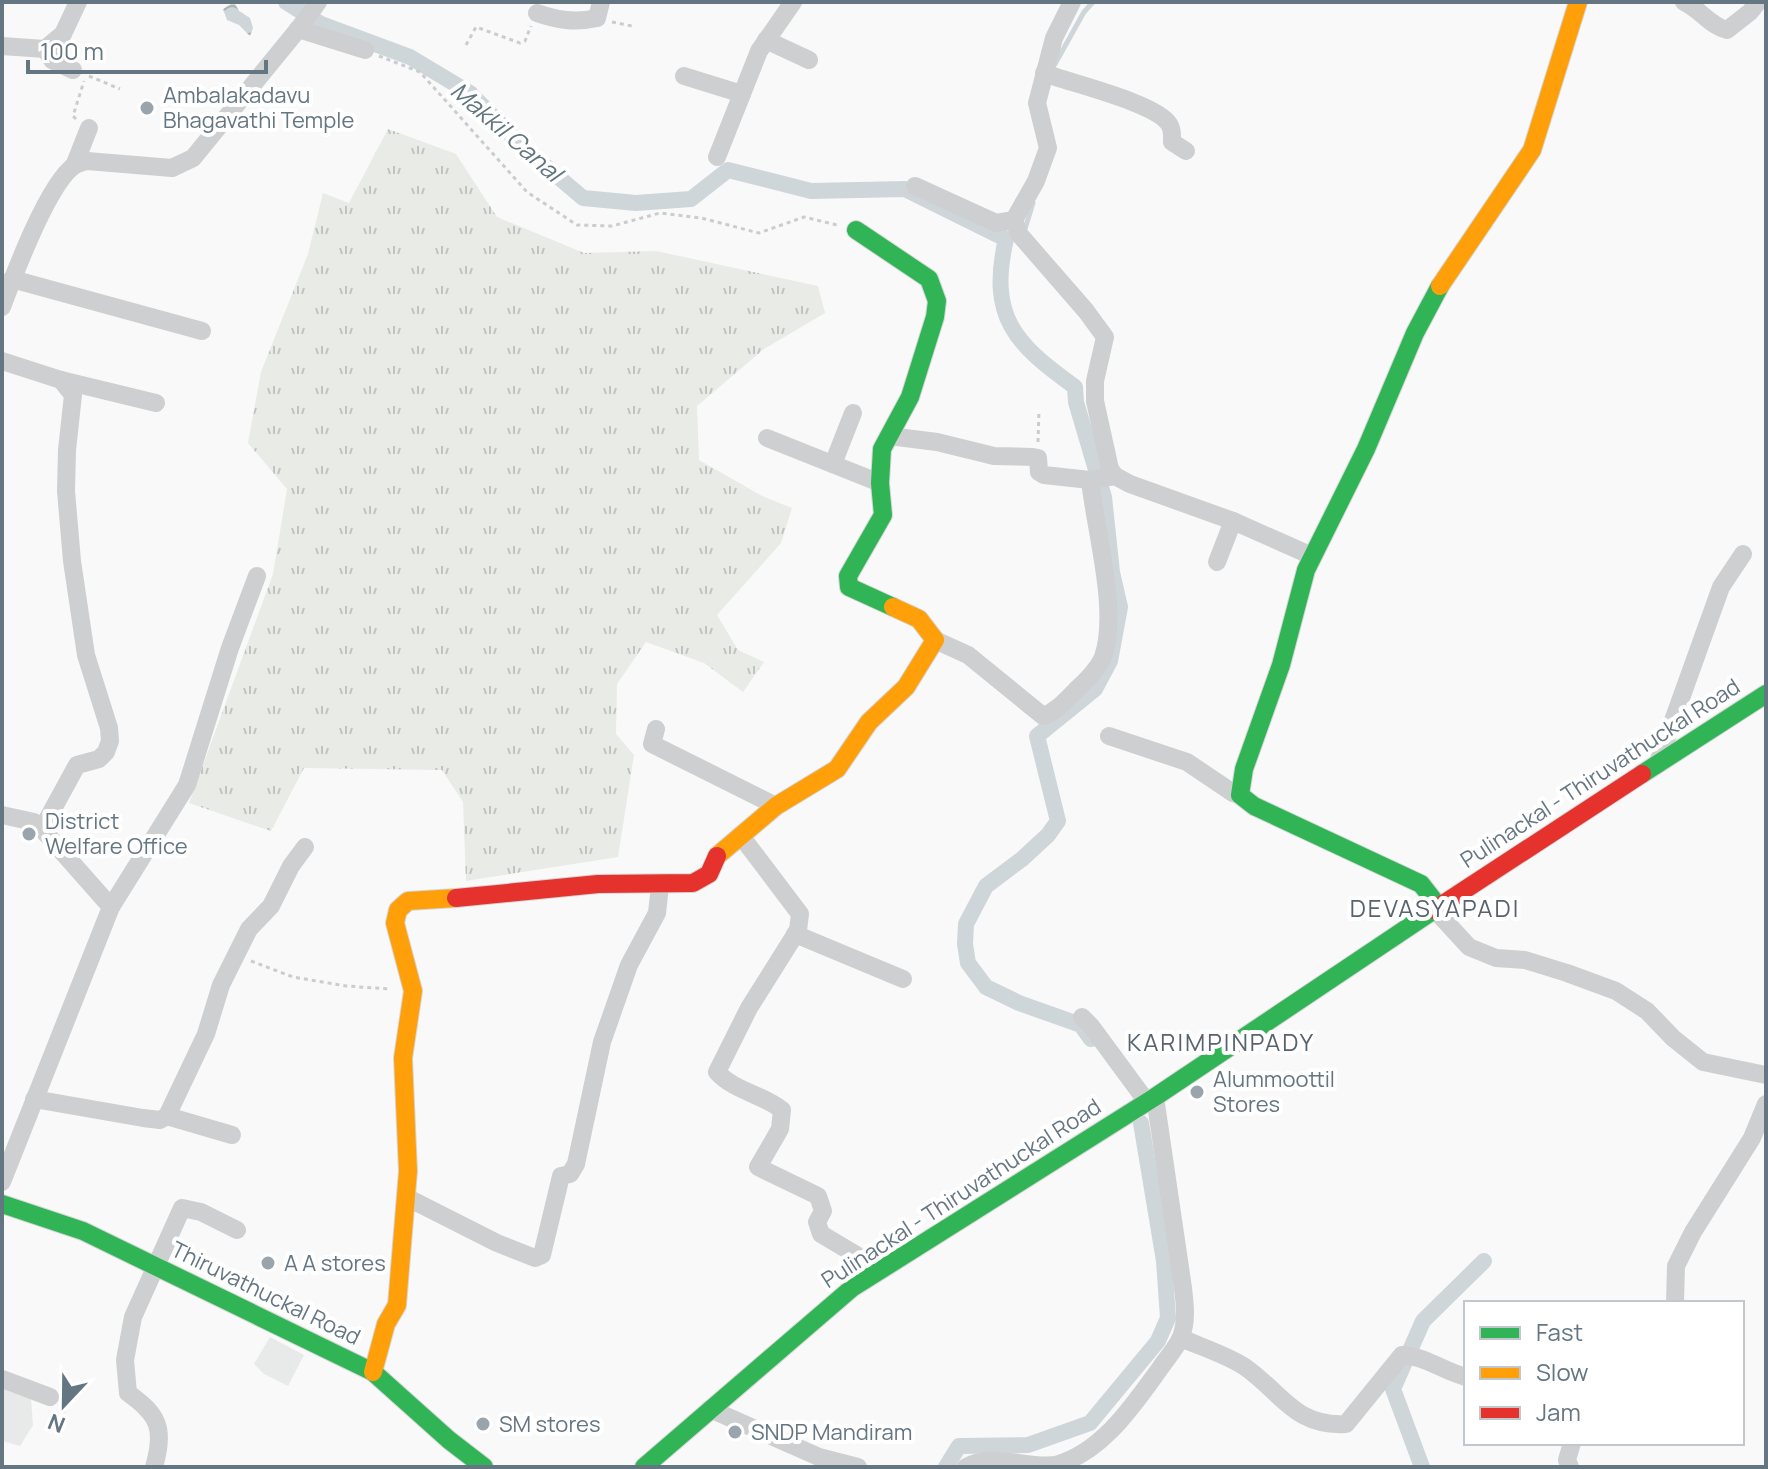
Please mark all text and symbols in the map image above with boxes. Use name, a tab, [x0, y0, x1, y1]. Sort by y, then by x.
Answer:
scale bar	[28, 24, 266, 74]
text: 100 m	[40, 34, 104, 67]
water label: Makkil Canal	[444, 74, 572, 191]
place label: Ambalakadavu Bhagavathi Temple	[163, 80, 354, 135]
marker: Ambalakadavu Bhagavathi Temple	[138, 99, 156, 117]
street label: Pulinackal - Thiruvathuckal Road	[1455, 671, 1745, 875]
place label: District Welfare Office	[45, 806, 188, 861]
marker: District Welfare Office	[20, 825, 38, 843]
district label: DEVASYAPADI	[1350, 891, 1520, 924]
district label: KARIMPINPADY	[1127, 1025, 1315, 1058]
place label: Alummoottil Stores	[1213, 1064, 1335, 1119]
marker: Alummoottil Stores	[1188, 1083, 1206, 1101]
street label: Pulinackal - Thiruvathuckal Road	[816, 1091, 1106, 1295]
street label: Thiruvathuckal Road	[166, 1234, 366, 1352]
place label: A A stores	[284, 1248, 386, 1278]
marker: A A stores	[259, 1254, 277, 1272]
legend	[1464, 1301, 1744, 1445]
text: Fast	[1536, 1315, 1583, 1348]
text: Slow	[1536, 1355, 1589, 1388]
north arrow	[24, 1365, 104, 1445]
text: Jam	[1536, 1395, 1581, 1428]
text: N	[44, 1407, 69, 1440]
place label: SM stores	[499, 1409, 601, 1439]
marker: SM stores	[474, 1415, 492, 1433]
place label: SNDP Mandiram	[751, 1417, 912, 1447]
marker: SNDP Mandiram	[726, 1423, 744, 1441]

